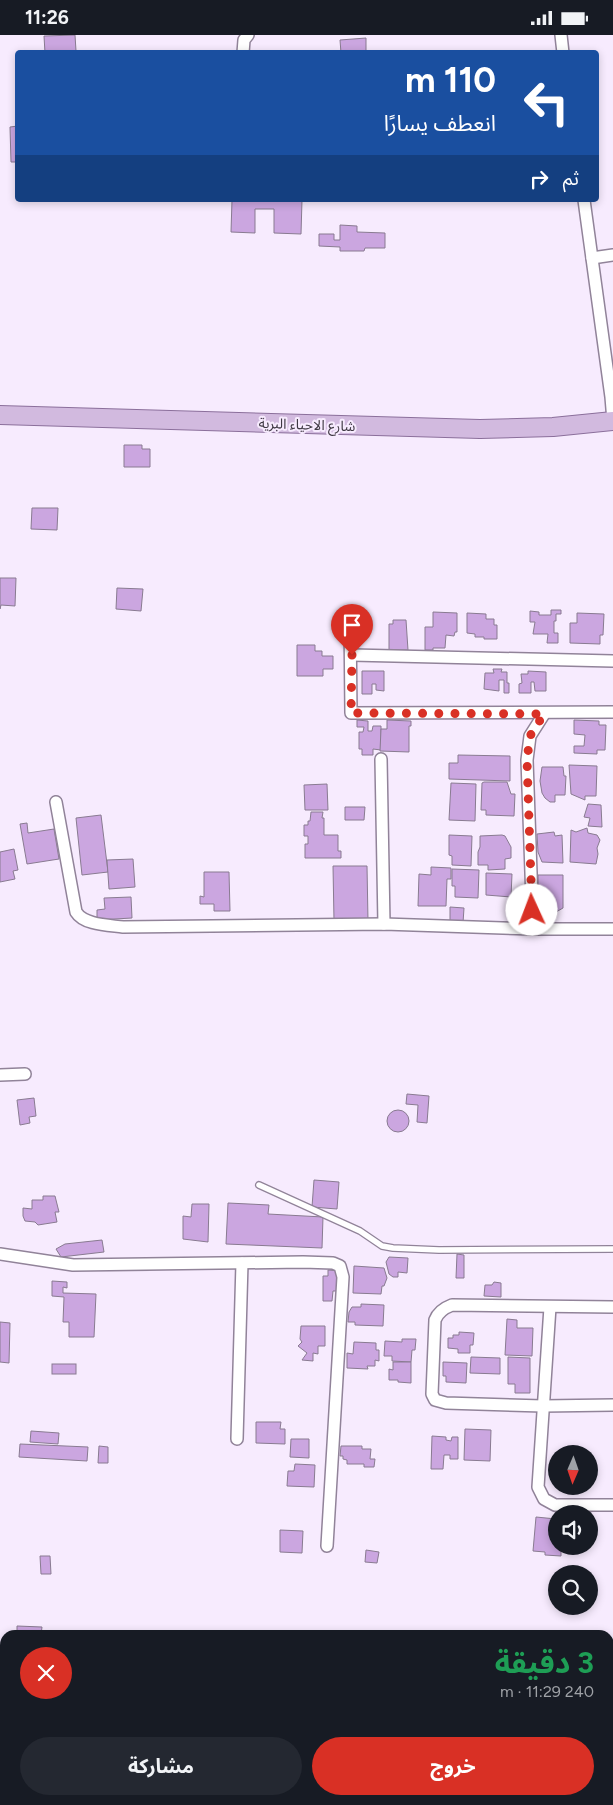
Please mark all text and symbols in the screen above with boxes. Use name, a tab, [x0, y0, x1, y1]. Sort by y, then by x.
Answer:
text: 11:26	[25, 6, 69, 29]
text: 110 m	[405, 59, 496, 101]
icon: left	[514, 70, 579, 135]
text: انعطف يسارًا	[384, 110, 496, 137]
icon: right	[525, 165, 553, 193]
text: ثم	[563, 167, 579, 190]
street label: شارع الاحياء البرية	[258, 415, 356, 437]
pin	[331, 604, 373, 655]
icon: arrive	[338, 611, 366, 639]
position arrow	[505, 883, 557, 935]
north arrow	[548, 1445, 598, 1495]
map controls	[548, 1445, 598, 1615]
button: sound	[548, 1505, 598, 1555]
button: search	[548, 1565, 598, 1615]
text: 3 دقيقة	[495, 1644, 594, 1681]
button: close	[20, 1647, 72, 1699]
text: 240 m · 11:29	[500, 1682, 594, 1701]
button: مشاركة	[20, 1737, 302, 1795]
button: خروج	[312, 1737, 594, 1795]

